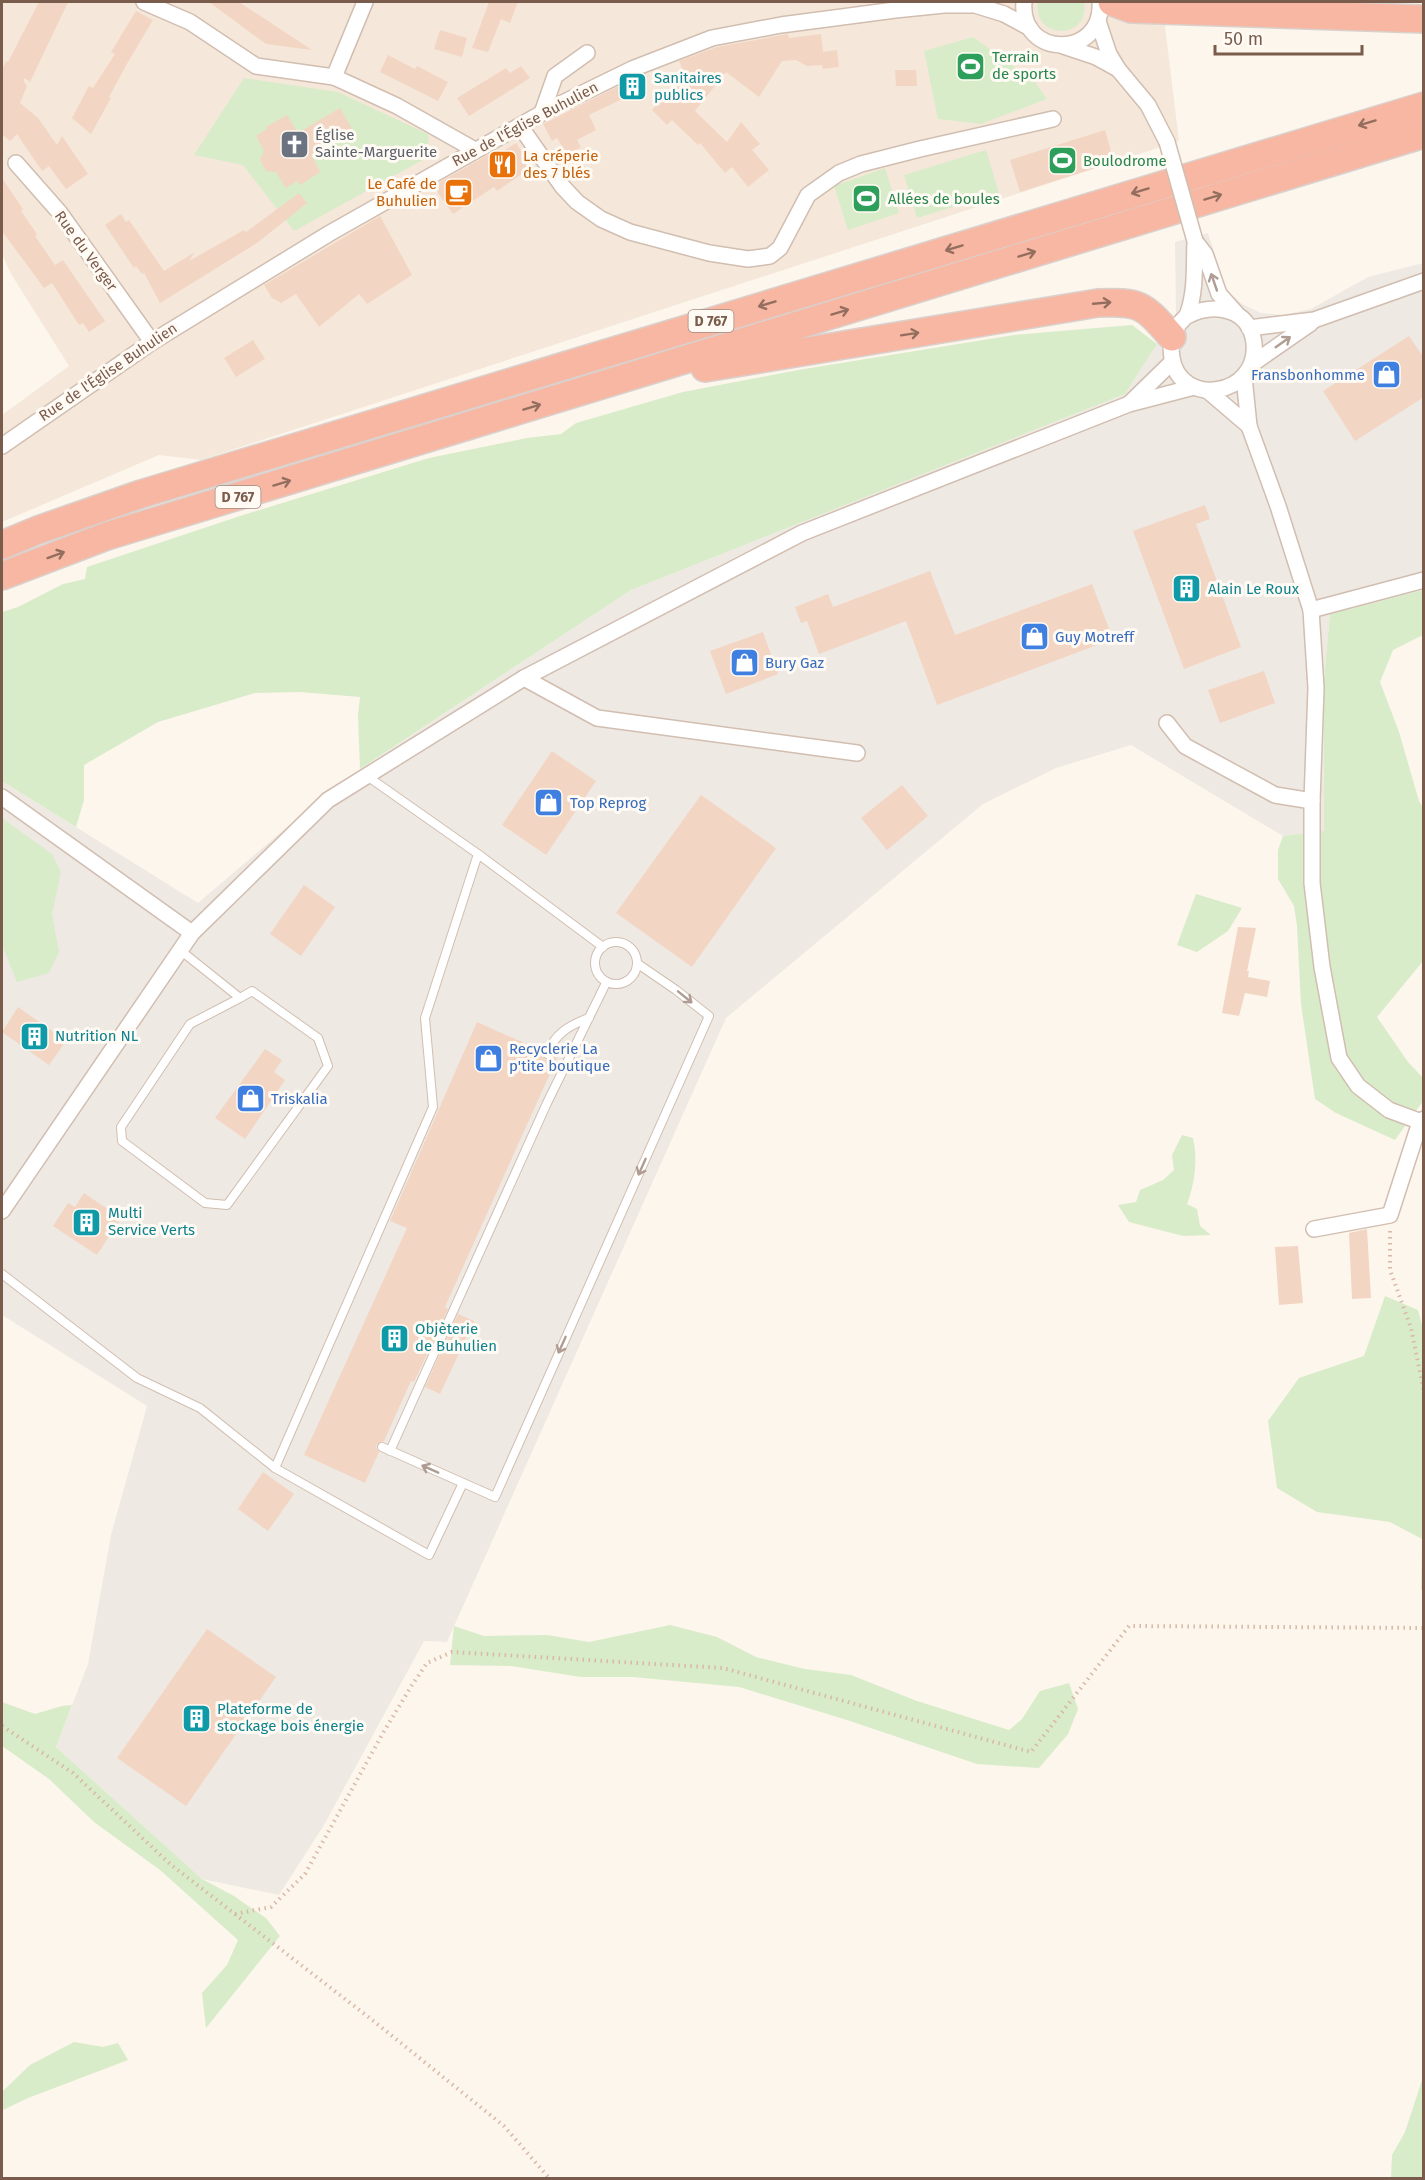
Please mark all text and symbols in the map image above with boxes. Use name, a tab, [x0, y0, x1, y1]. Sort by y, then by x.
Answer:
scale bar	[1215, 18, 1362, 56]
text: 50 m	[1224, 28, 1263, 50]
place label: Terrain de sports	[992, 48, 1056, 83]
sports icon: Terrain de sports	[955, 50, 987, 82]
place label: Sanitaires publics	[654, 69, 722, 104]
building icon: Sanitaires publics	[617, 71, 649, 103]
street label: Rue de l'Église Buhulien	[449, 78, 601, 170]
one-way arrow	[1358, 118, 1377, 129]
place label: Église Sainte-Marguerite	[315, 126, 437, 161]
church icon: Église Sainte-Marguerite	[278, 128, 310, 160]
sports icon: Boulodrome	[1046, 145, 1078, 177]
place label: La créperie des 7 blés	[523, 147, 598, 182]
restaurant icon: La créperie des 7 blés	[486, 149, 518, 181]
place label: Boulodrome	[1083, 152, 1167, 170]
place label: Le Café de Buhulien	[367, 175, 437, 210]
cafe icon: Le Café de Buhulien	[442, 177, 474, 209]
sports icon: Allées de boules	[851, 183, 883, 215]
one-way arrow	[1131, 186, 1150, 197]
place label: Allées de boules	[888, 190, 1000, 208]
one-way arrow	[1203, 191, 1222, 202]
street label: Rue du Verger	[51, 207, 121, 295]
one-way arrow	[945, 243, 964, 254]
one-way arrow	[1017, 248, 1036, 259]
one-way arrow	[1208, 273, 1219, 292]
one-way arrow	[1092, 297, 1112, 308]
one-way arrow	[758, 299, 777, 310]
one-way arrow	[830, 306, 849, 317]
road number: D 767	[688, 310, 734, 332]
street label: Rue de l'Église Buhulien	[35, 319, 181, 425]
one-way arrow	[900, 328, 919, 339]
one-way arrow	[1274, 336, 1290, 348]
shop icon: Fransbonhomme	[1370, 359, 1402, 391]
place label: Fransbonhomme	[1251, 366, 1365, 384]
one-way arrow	[522, 401, 541, 412]
one-way arrow	[272, 477, 291, 488]
road number: D 767	[216, 486, 260, 508]
one-way arrow	[46, 549, 65, 560]
building icon: Alain Le Roux	[1171, 573, 1203, 605]
place label: Alain Le Roux	[1208, 580, 1300, 598]
shop icon: Guy Motreff	[1018, 621, 1050, 653]
place label: Guy Motreff	[1055, 628, 1135, 646]
shop icon: Bury Gaz	[728, 647, 760, 679]
place label: Bury Gaz	[765, 654, 825, 672]
shop icon: Top Reprog	[533, 787, 565, 819]
place label: Top Reprog	[570, 794, 647, 812]
one-way arrow	[677, 991, 693, 1004]
building icon: Nutrition NL	[18, 1020, 50, 1052]
place label: Nutrition NL	[55, 1027, 139, 1045]
place label: Recyclerie La p'tite boutique	[509, 1040, 610, 1075]
shop icon: Recyclerie La p'tite boutique	[472, 1042, 504, 1074]
shop icon: Triskalia	[234, 1083, 266, 1115]
place label: Triskalia	[271, 1090, 328, 1108]
one-way arrow	[636, 1157, 647, 1175]
place label: Multi Service Verts	[108, 1204, 195, 1239]
building icon: Multi Service Verts	[71, 1206, 103, 1238]
place label: Objèterie de Buhulien	[415, 1320, 497, 1355]
building icon: Objèterie de Buhulien	[378, 1322, 410, 1354]
one-way arrow	[556, 1335, 568, 1353]
one-way arrow	[421, 1463, 440, 1474]
place label: Plateforme de stockage bois énergie	[217, 1700, 364, 1735]
building icon: Plateforme de stockage bois énergie	[180, 1702, 212, 1734]

